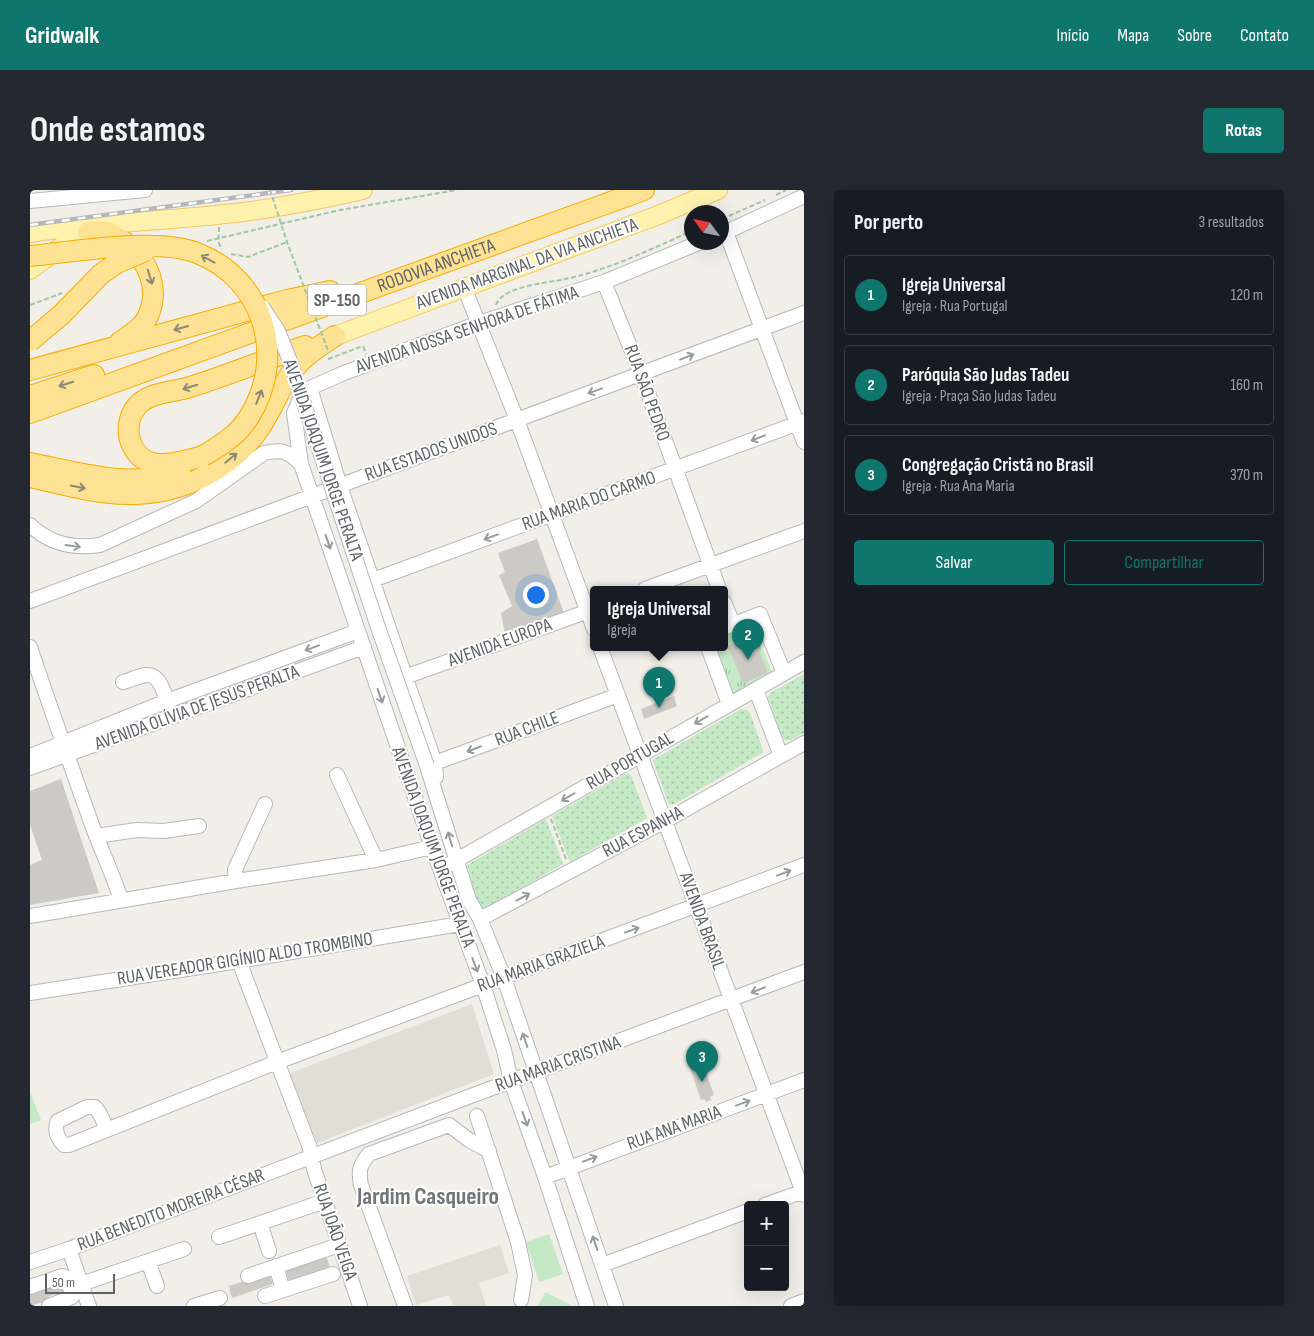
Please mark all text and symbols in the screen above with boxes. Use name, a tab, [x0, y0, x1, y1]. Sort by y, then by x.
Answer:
text: Gridwalk	[25, 21, 99, 50]
text: Início	[1057, 25, 1089, 46]
text: Mapa	[1117, 25, 1149, 46]
text: Sobre	[1177, 25, 1212, 46]
text: Contato	[1240, 25, 1289, 46]
button: Rotas	[1203, 108, 1284, 153]
text: Onde estamos	[30, 109, 206, 152]
north arrow	[684, 205, 729, 250]
text: Por perto	[854, 210, 923, 235]
street label: AVENIDA MARGINAL DA VIA ANCHIETA	[412, 213, 642, 315]
text: 3 resultados	[1199, 213, 1264, 232]
street label: RODOVIA ANCHIETA	[374, 233, 499, 297]
one-way arrow	[201, 254, 216, 264]
one-way arrow	[146, 269, 156, 285]
text: Igreja Universal	[902, 274, 1005, 297]
street label: AVENIDA NOSSA SENHORA DE FÁTIMA	[352, 281, 582, 379]
road number: SP-150	[308, 284, 366, 316]
text: 1	[868, 286, 874, 305]
text: 120 m	[1231, 286, 1263, 305]
text: Igreja · Rua Portugal	[902, 297, 1008, 316]
one-way arrow	[174, 324, 190, 334]
street label: RUA SÃO PEDRO	[619, 342, 675, 444]
one-way arrow	[678, 352, 694, 361]
street label: AVENIDA JOAQUIM JORGE PERALTA	[277, 355, 369, 565]
text: Paróquia São Judas Tadeu	[902, 364, 1069, 387]
text: 2	[867, 376, 875, 395]
text: 160 m	[1230, 376, 1263, 395]
one-way arrow	[59, 380, 75, 390]
one-way arrow	[182, 382, 198, 392]
one-way arrow	[588, 387, 604, 396]
text: Igreja · Praça São Judas Tadeu	[902, 387, 1057, 406]
one-way arrow	[255, 390, 264, 405]
street label: RUA ESTADOS UNIDOS	[362, 417, 500, 487]
one-way arrow	[751, 434, 767, 443]
one-way arrow	[224, 453, 237, 464]
text: Congregação Cristã no Brasil	[902, 454, 1093, 477]
street label: RUA MARIA DO CARMO	[519, 466, 659, 536]
text: 3	[867, 466, 875, 485]
text: 370 m	[1230, 466, 1263, 485]
text: Igreja · Rua Ana Maria	[902, 477, 1015, 496]
one-way arrow	[69, 482, 85, 492]
one-way arrow	[484, 533, 499, 542]
one-way arrow	[324, 534, 334, 550]
button: Salvar	[854, 540, 1054, 585]
button: Compartilhar	[1064, 540, 1264, 585]
one-way arrow	[64, 541, 80, 551]
your location	[523, 582, 549, 608]
popup	[590, 586, 728, 651]
text: Igreja Universal	[607, 598, 711, 621]
street label: AVENIDA EUROPA	[444, 613, 556, 673]
pin: 2	[732, 619, 764, 660]
text: Igreja	[607, 621, 637, 640]
one-way arrow	[305, 644, 321, 653]
street label: AVENIDA OLÍVIA DE JESUS PERALTA	[91, 660, 303, 756]
pin: 1	[643, 667, 675, 708]
one-way arrow	[376, 688, 385, 703]
street label: RUA CHILE	[492, 706, 562, 752]
one-way arrow	[694, 716, 708, 726]
street label: RUA PORTUGAL	[582, 727, 678, 795]
street label: AVENIDA JOAQUIM JORGE PERALTA	[386, 743, 480, 951]
one-way arrow	[467, 745, 483, 754]
one-way arrow	[561, 792, 576, 802]
street label: RUA ESPANHA	[599, 801, 688, 863]
one-way arrow	[445, 831, 455, 847]
street label: AVENIDA BRASIL	[673, 868, 730, 973]
one-way arrow	[776, 868, 791, 877]
one-way arrow	[515, 892, 530, 901]
one-way arrow	[624, 925, 639, 934]
street label: RUA VEREADOR GIGÍNIO ALDO TROMBINO	[116, 927, 374, 991]
street label: RUA MARIA GRAZIELA	[474, 930, 609, 998]
one-way arrow	[471, 956, 480, 972]
one-way arrow	[751, 986, 767, 995]
street label: RUA MARIA CRISTINA	[492, 1030, 625, 1097]
one-way arrow	[520, 1032, 529, 1048]
pin: 3	[686, 1041, 718, 1082]
one-way arrow	[735, 1098, 750, 1107]
street label: RUA ANA MARIA	[624, 1100, 725, 1156]
one-way arrow	[520, 1111, 530, 1127]
one-way arrow	[582, 1154, 598, 1163]
street label: RUA BENEDITO MOREIRA CÉSAR	[74, 1164, 268, 1256]
street label: RUA JOÃO VEIGA	[308, 1181, 363, 1284]
district label: Jardim Casqueiro	[356, 1182, 499, 1211]
map controls	[744, 1201, 789, 1291]
button: +	[744, 1201, 789, 1246]
one-way arrow	[590, 1236, 599, 1251]
button: −	[744, 1246, 789, 1291]
scale bar	[45, 1271, 115, 1294]
text: 50 m	[52, 1274, 75, 1291]

